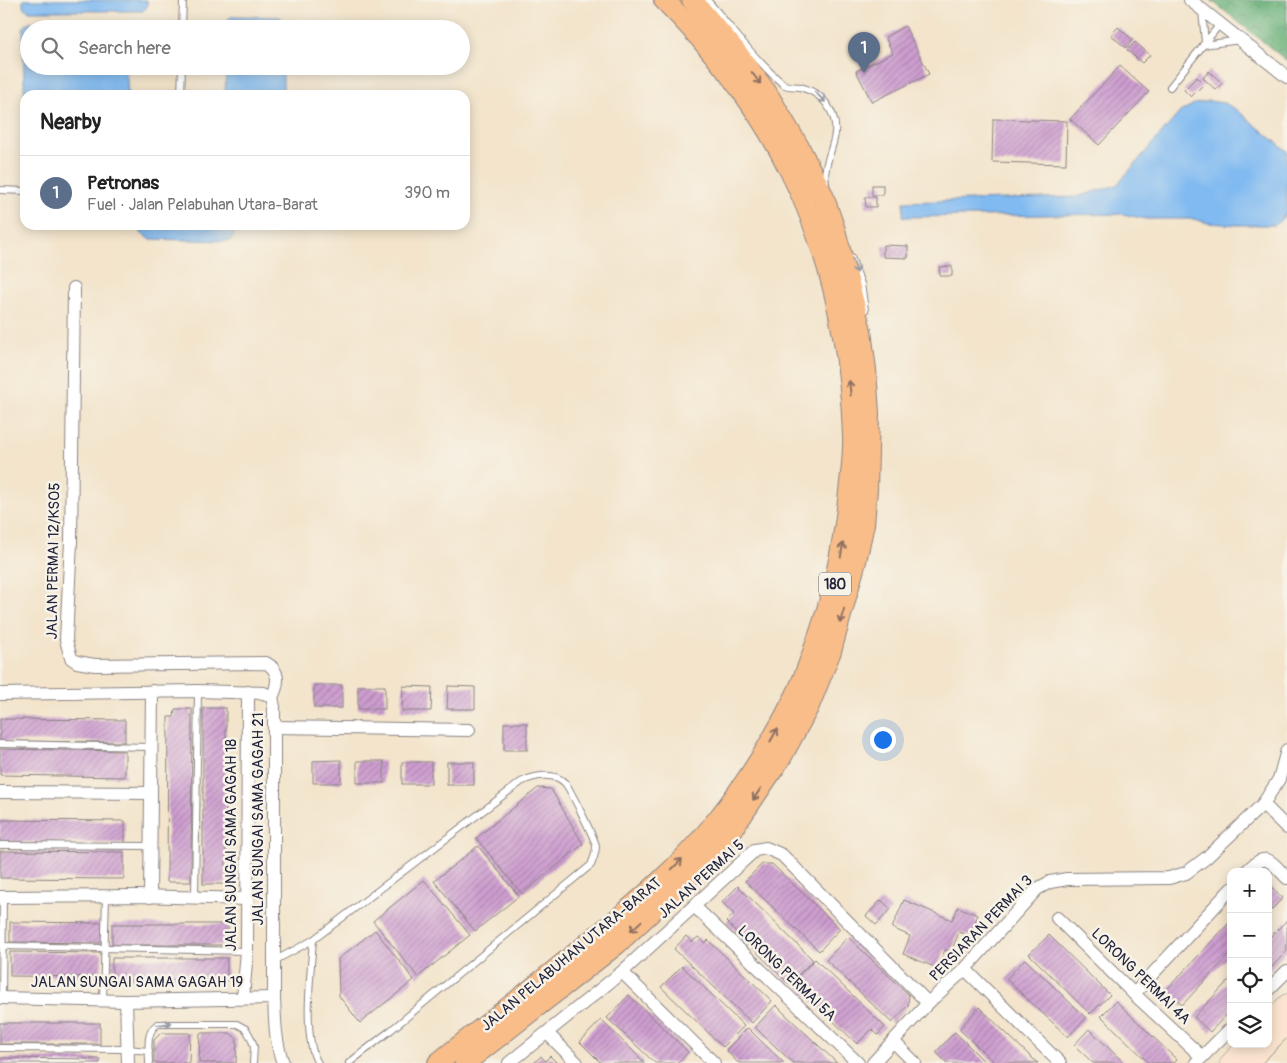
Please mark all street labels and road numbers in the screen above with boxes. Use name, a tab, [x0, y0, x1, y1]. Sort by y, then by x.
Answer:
street label: JALAN PERMAI 12/KS05	[43, 482, 64, 640]
road number: 180	[819, 572, 851, 596]
street label: JALAN SUNGAI SAMA GAGAH 21	[249, 712, 268, 926]
street label: JALAN SUNGAI SAMA GAGAH 18	[222, 738, 241, 951]
street label: JALAN PERMAI 5	[654, 836, 748, 923]
street label: PERSIARAN PERMAI 3	[926, 871, 1037, 985]
street label: JALAN PELABUHAN UTARA-BARAT	[477, 873, 665, 1035]
street label: LORONG PERMAI 5A	[733, 921, 840, 1026]
street label: LORONG PERMAI 4A	[1087, 924, 1194, 1029]
street label: JALAN SUNGAI SAMA GAGAH 19	[31, 973, 243, 992]

